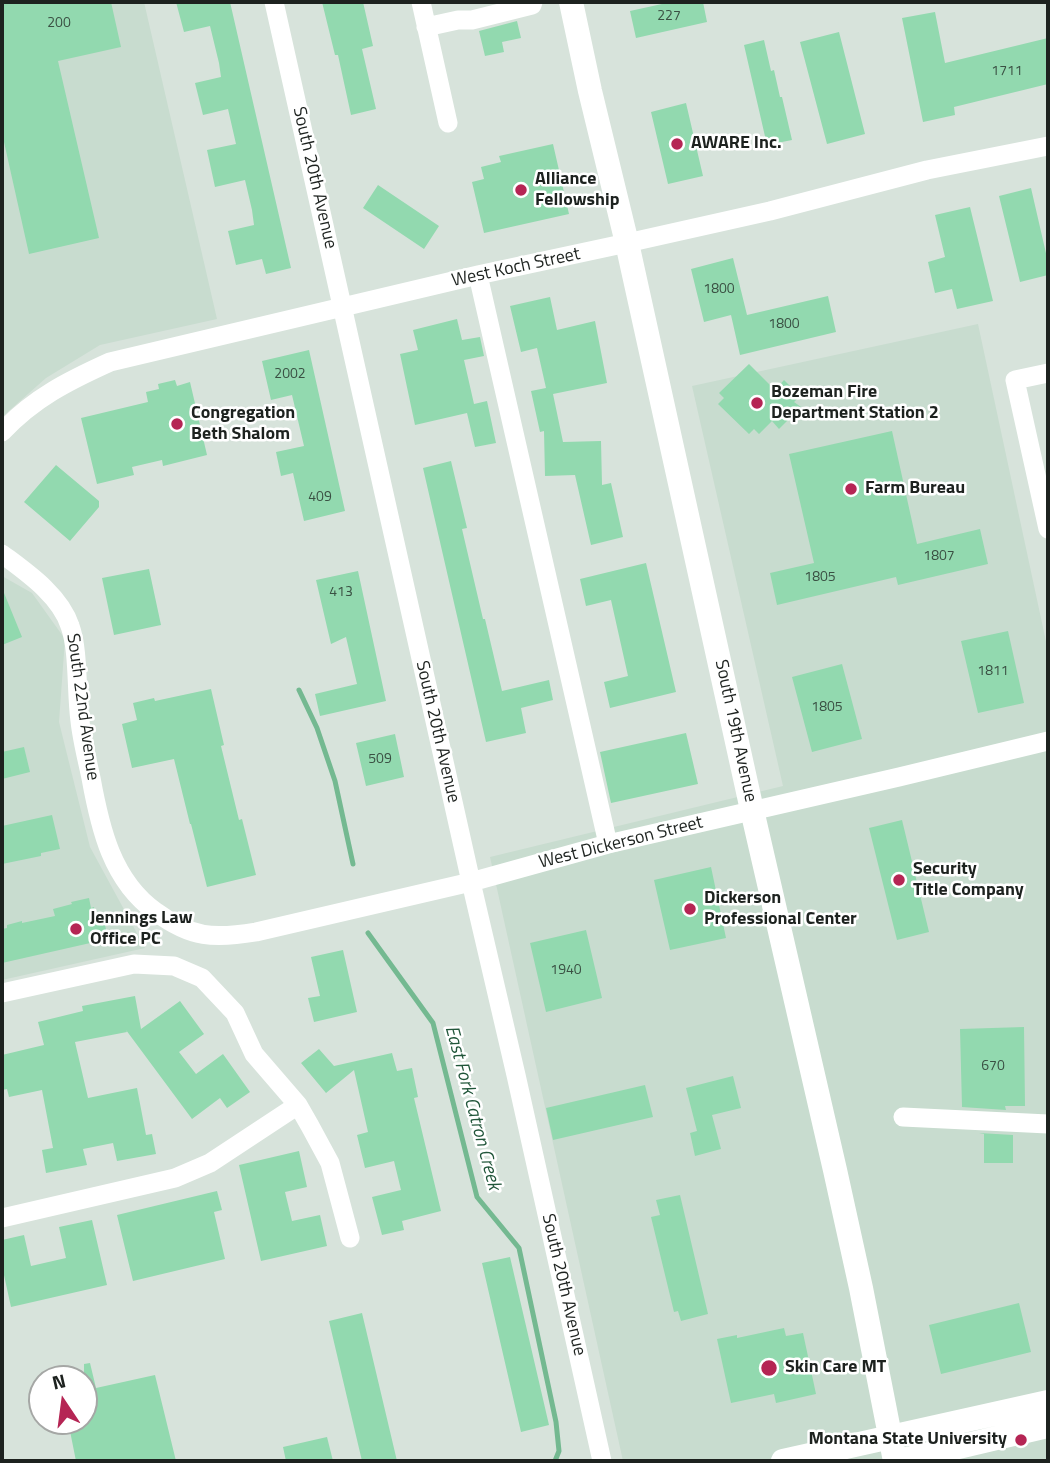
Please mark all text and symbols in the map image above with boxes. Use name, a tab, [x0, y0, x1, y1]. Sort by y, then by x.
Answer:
house number: 227	[657, 9, 681, 25]
house number: 200	[47, 16, 71, 32]
house number: 1711	[991, 64, 1023, 80]
street label: South 20th Avenue	[287, 105, 341, 251]
place label: AWARE Inc.	[691, 133, 782, 155]
marker: AWARE Inc.	[669, 136, 685, 152]
place label: Alliance Fellowship	[535, 169, 620, 212]
marker: Alliance Fellowship	[513, 182, 529, 198]
street label: West Koch Street	[450, 244, 582, 292]
house number: 1800	[703, 282, 735, 298]
house number: 1800	[768, 317, 800, 333]
house number: 2002	[274, 367, 306, 383]
place label: Bozeman Fire Department Station 2	[771, 382, 939, 424]
marker: Bozeman Fire Department Station 2	[749, 395, 765, 411]
place label: Congregation Beth Shalom	[191, 403, 295, 446]
marker: Congregation Beth Shalom	[169, 416, 185, 432]
place label: Farm Bureau	[865, 478, 965, 500]
marker: Farm Bureau	[843, 481, 859, 497]
house number: 409	[308, 490, 332, 506]
house number: 1807	[923, 549, 955, 565]
house number: 1805	[804, 570, 836, 586]
house number: 413	[329, 585, 353, 601]
street label: South 22nd Avenue	[61, 632, 103, 782]
street label: South 19th Avenue	[709, 658, 761, 804]
street label: South 20th Avenue	[410, 659, 464, 805]
house number: 1811	[977, 664, 1009, 680]
house number: 1805	[811, 700, 843, 716]
house number: 509	[368, 752, 392, 768]
street label: West Dickerson Street	[537, 812, 705, 874]
place label: Security Title Company	[913, 859, 1024, 902]
marker: Security Title Company	[891, 872, 907, 888]
place label: Dickerson Professional Center	[704, 888, 857, 930]
marker: Dickerson Professional Center	[682, 901, 698, 917]
place label: Jennings Law Office PC	[90, 908, 193, 950]
marker: Jennings Law Office PC	[68, 921, 84, 937]
house number: 1940	[550, 963, 582, 979]
water label: East Fork Catron Creek	[439, 1023, 505, 1193]
house number: 670	[981, 1059, 1005, 1075]
street label: South 20th Avenue	[536, 1212, 590, 1358]
place label: Skin Care MT	[785, 1357, 886, 1379]
marker: Skin Care MT	[759, 1358, 779, 1378]
north arrow	[28, 1365, 98, 1435]
text: N	[49, 1365, 68, 1397]
place label: Montana State University	[808, 1429, 1007, 1451]
marker: Montana State University	[1013, 1432, 1029, 1448]

